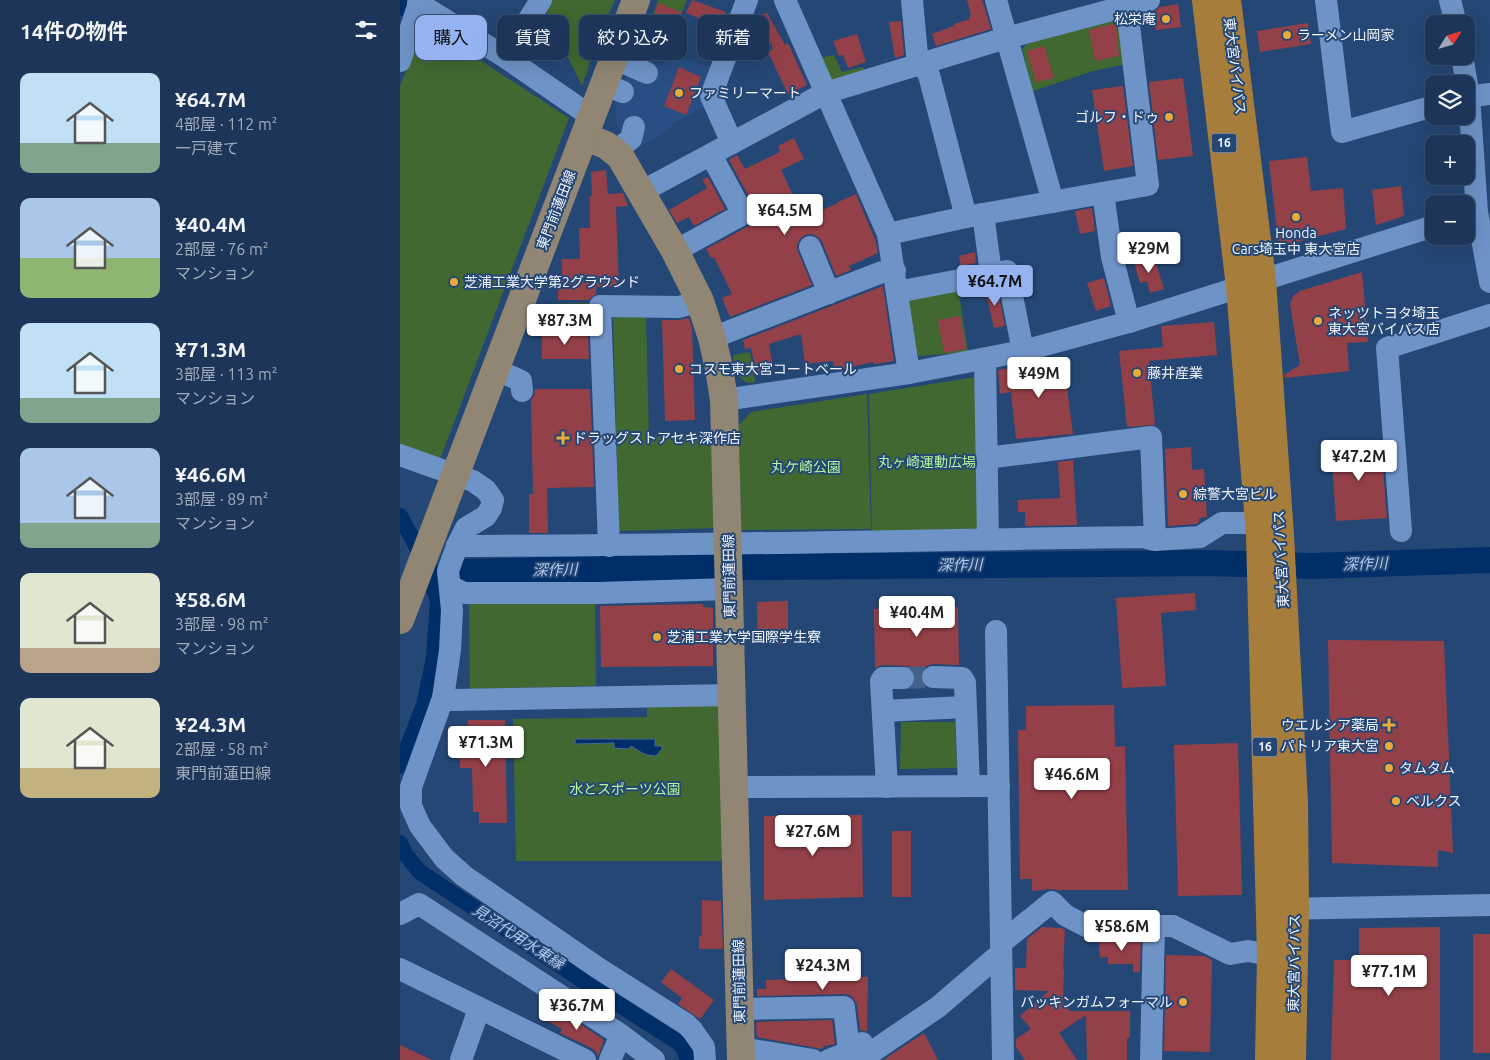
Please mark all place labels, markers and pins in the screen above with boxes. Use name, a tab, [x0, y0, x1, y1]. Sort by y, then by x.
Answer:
place label: 松栄庵	[1114, 11, 1156, 27]
marker: 松栄庵	[1160, 13, 1172, 25]
place label: ラーメン山岡家	[1297, 27, 1394, 43]
marker: ラーメン山岡家	[1281, 29, 1293, 41]
place label: ファミリーマート	[689, 85, 801, 101]
marker: ファミリーマート	[673, 87, 685, 99]
place label: ゴルフ・ドゥ	[1075, 109, 1159, 125]
marker: ゴルフ・ドゥ	[1163, 111, 1175, 123]
pin: ¥64.5M	[744, 194, 826, 236]
marker: Honda Cars埼玉中 東大宮店	[1290, 211, 1302, 223]
place label: Honda Cars埼玉中 東大宮店	[1232, 225, 1360, 257]
pin: ¥29M	[1119, 232, 1179, 274]
pin: ¥64.7M	[954, 264, 1036, 307]
place label: 芝浦工業大学第2グラウンド	[464, 274, 640, 290]
marker: 芝浦工業大学第2グラウンド	[448, 276, 460, 288]
pin: ¥87.3M	[524, 304, 606, 346]
place label: ネッツトヨタ埼玉 東大宮バイパス店	[1328, 305, 1440, 337]
marker: ネッツトヨタ埼玉 東大宮バイパス店	[1312, 315, 1324, 327]
pin: ¥49M	[1009, 356, 1069, 399]
place label: コスモ東大宮コートベール	[689, 361, 857, 377]
marker: コスモ東大宮コートベール	[673, 363, 685, 375]
place label: 藤井産業	[1147, 365, 1203, 381]
marker: 藤井産業	[1131, 367, 1143, 379]
place label: ドラッグストアセキ深作店	[573, 430, 741, 446]
marker: ドラッグストアセキ深作店	[557, 432, 569, 444]
pin: ¥47.2M	[1318, 440, 1400, 482]
place label: 綜警大宮ビル	[1193, 486, 1277, 502]
marker: 綜警大宮ビル	[1177, 488, 1189, 500]
pin: ¥40.4M	[876, 596, 958, 638]
place label: 芝浦工業大学国際学生寮	[667, 629, 821, 645]
marker: 芝浦工業大学国際学生寮	[651, 631, 663, 643]
place label: ウエルシア薬局	[1281, 717, 1379, 733]
marker: ウエルシア薬局	[1383, 719, 1395, 731]
pin: ¥71.3M	[445, 726, 527, 768]
place label: パトリア東大宮	[1281, 738, 1379, 754]
marker: パトリア東大宮	[1383, 740, 1395, 752]
pin: ¥46.6M	[1031, 758, 1113, 800]
place label: タムタム	[1399, 760, 1455, 776]
marker: タムタム	[1383, 762, 1395, 774]
place label: ベルクス	[1406, 793, 1462, 809]
marker: ベルクス	[1390, 795, 1402, 807]
pin: ¥27.6M	[772, 814, 854, 857]
pin: ¥58.6M	[1081, 910, 1163, 952]
pin: ¥24.3M	[782, 948, 864, 991]
pin: ¥77.1M	[1348, 954, 1430, 997]
pin: ¥36.7M	[536, 988, 618, 1031]
place label: バッキンガムフォーマル	[1020, 994, 1173, 1010]
marker: バッキンガムフォーマル	[1177, 996, 1189, 1008]

